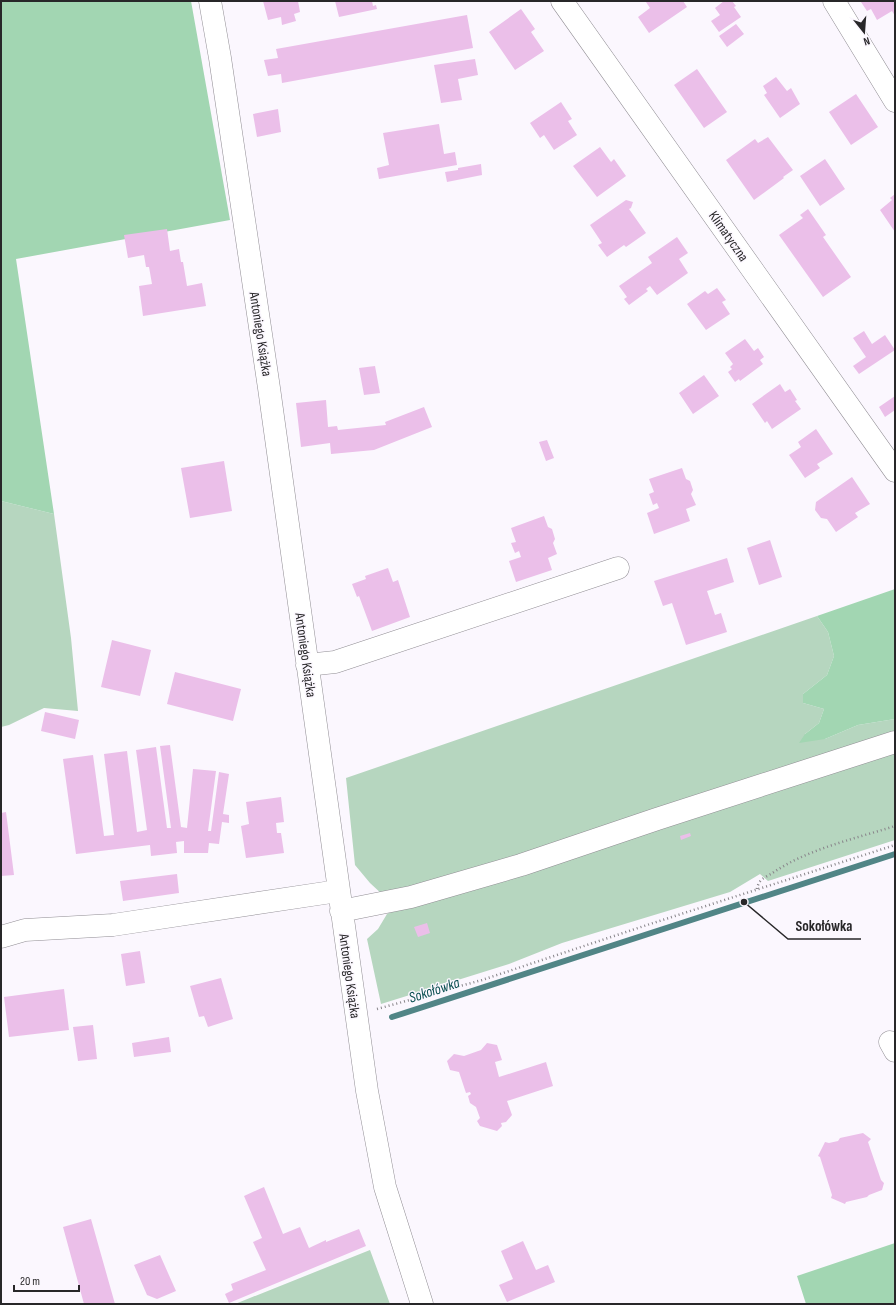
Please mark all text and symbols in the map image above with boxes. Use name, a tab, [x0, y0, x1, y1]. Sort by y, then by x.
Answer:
north arrow	[844, 12, 884, 52]
text: N	[862, 34, 871, 48]
street label: Klimatyczna	[705, 208, 752, 265]
street label: Antoniego Książka	[245, 290, 276, 377]
street label: Antoniego Książka	[291, 611, 320, 698]
callout: Sokołówka	[788, 912, 861, 939]
text: Sokołówka	[796, 917, 852, 936]
street label: Antoniego Książka	[335, 932, 364, 1019]
water label: Sokołówka	[406, 973, 462, 1008]
scale bar	[14, 1267, 79, 1293]
text: 20 m	[20, 1274, 40, 1289]

